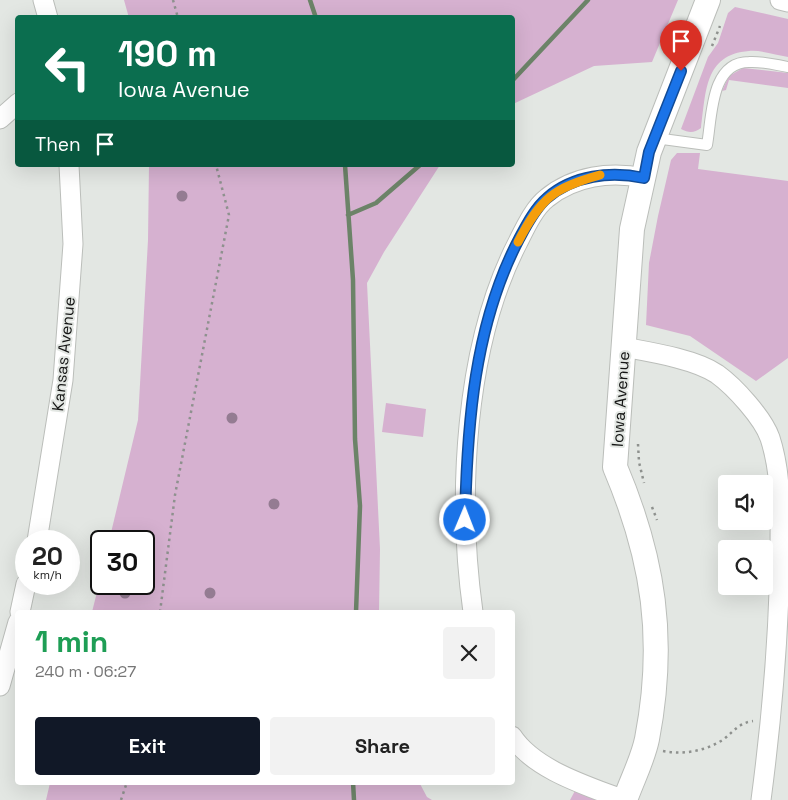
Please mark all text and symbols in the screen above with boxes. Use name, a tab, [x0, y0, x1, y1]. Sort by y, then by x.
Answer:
pin	[660, 20, 702, 71]
icon: arrive	[667, 27, 695, 55]
text: 190 m	[118, 32, 217, 76]
icon: left	[35, 35, 100, 100]
text: Iowa Avenue	[118, 75, 250, 103]
icon: arrive	[91, 130, 119, 158]
text: Then	[35, 132, 81, 157]
street label: Kansas Avenue	[47, 296, 80, 412]
street label: Iowa Avenue	[607, 350, 634, 448]
map controls	[718, 475, 773, 595]
button: sound	[718, 475, 773, 530]
position arrow	[438, 493, 490, 545]
speed limit sign: 30	[90, 530, 155, 595]
text: 20	[32, 540, 63, 572]
button: search	[718, 540, 773, 595]
text: km/h	[33, 567, 62, 583]
text: 1 min	[35, 622, 108, 661]
button: close	[443, 627, 495, 679]
text: 240 m · 06:27	[35, 661, 136, 682]
button: Exit	[35, 717, 260, 775]
button: Share	[270, 717, 495, 775]

